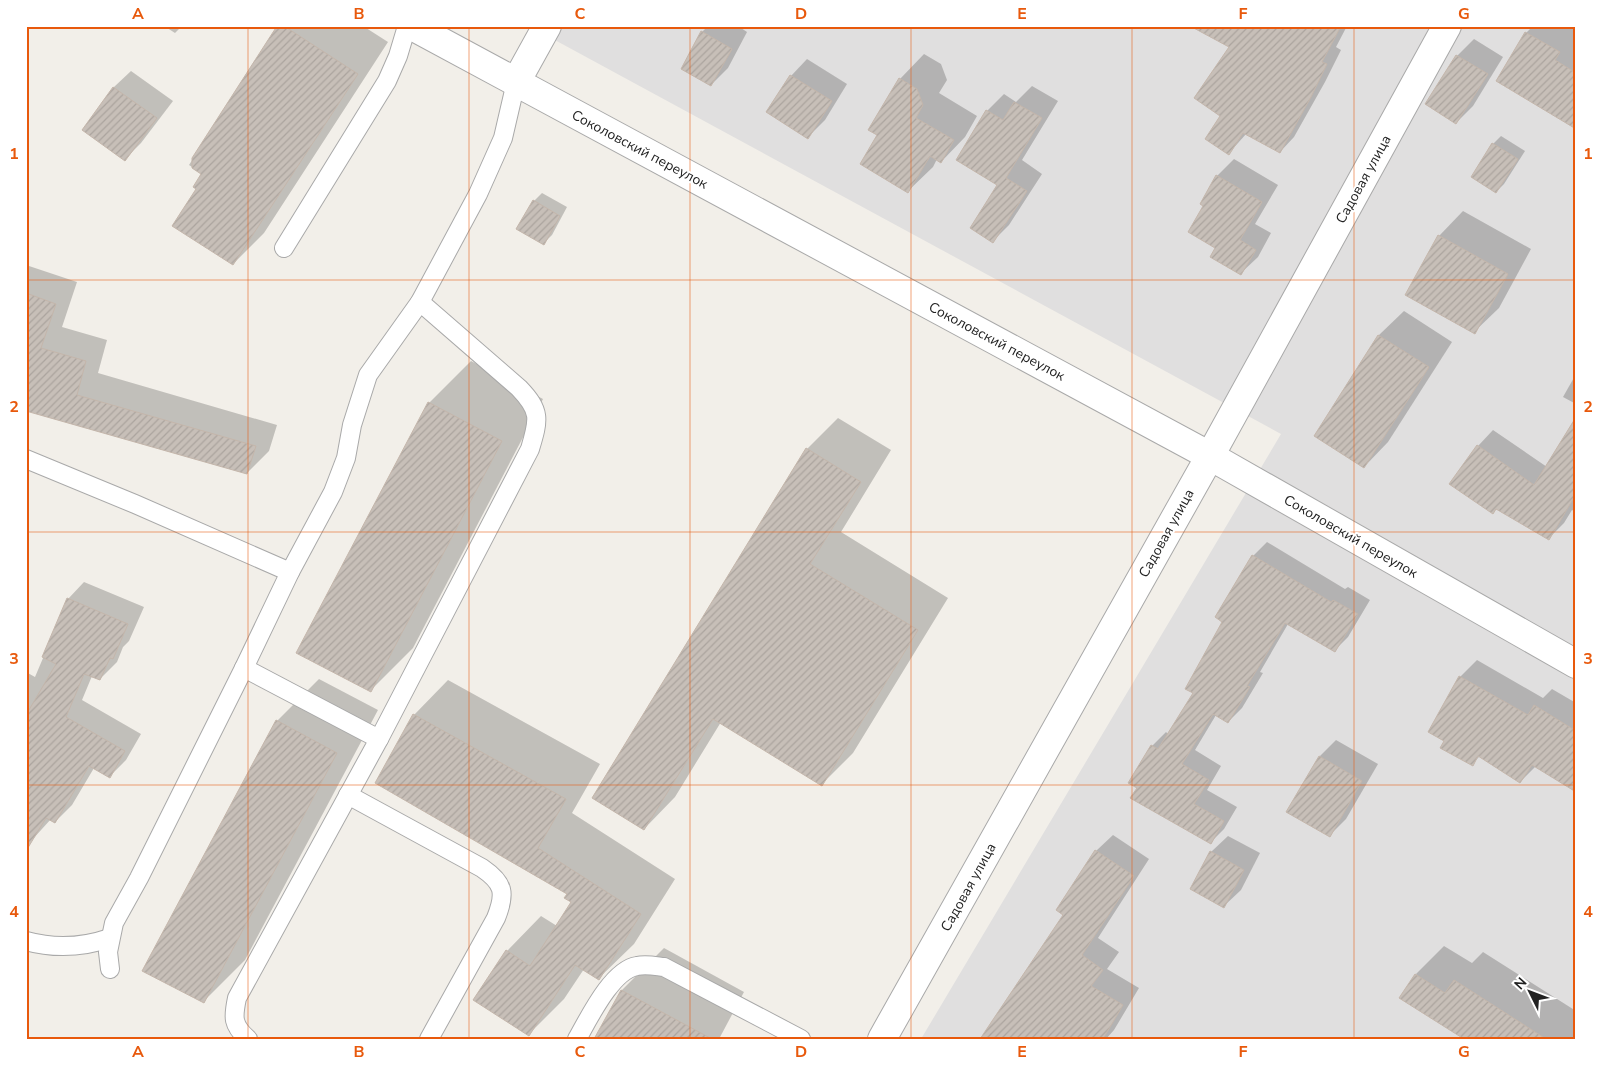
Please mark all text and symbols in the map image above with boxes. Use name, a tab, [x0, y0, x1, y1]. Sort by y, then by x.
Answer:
text: A	[132, 3, 144, 25]
text: B	[353, 3, 365, 25]
text: C	[575, 3, 586, 25]
text: D	[795, 3, 807, 25]
text: E	[1017, 3, 1027, 25]
text: F	[1239, 3, 1248, 25]
text: G	[1458, 3, 1470, 25]
street label: Соколовский переулок	[568, 105, 712, 194]
street label: Садовая улица	[1331, 132, 1396, 227]
text: 1	[9, 143, 19, 165]
text: 1	[1583, 143, 1593, 165]
street label: Соколовский переулок	[925, 297, 1069, 386]
text: 2	[9, 396, 19, 418]
text: 2	[1583, 396, 1593, 418]
street label: Садовая улица	[1134, 486, 1199, 581]
street label: Соколовский переулок	[1280, 490, 1422, 583]
text: 3	[9, 648, 19, 670]
text: 3	[1583, 648, 1593, 670]
street label: Садовая улица	[936, 840, 1001, 935]
text: 4	[9, 901, 19, 923]
text: 4	[1583, 901, 1593, 923]
north arrow	[1504, 968, 1554, 1018]
text: N	[1510, 973, 1531, 994]
text: A	[132, 1041, 144, 1063]
text: B	[353, 1041, 365, 1063]
text: C	[575, 1041, 586, 1063]
text: D	[795, 1041, 807, 1063]
text: E	[1017, 1041, 1027, 1063]
text: F	[1239, 1041, 1248, 1063]
text: G	[1458, 1041, 1470, 1063]

